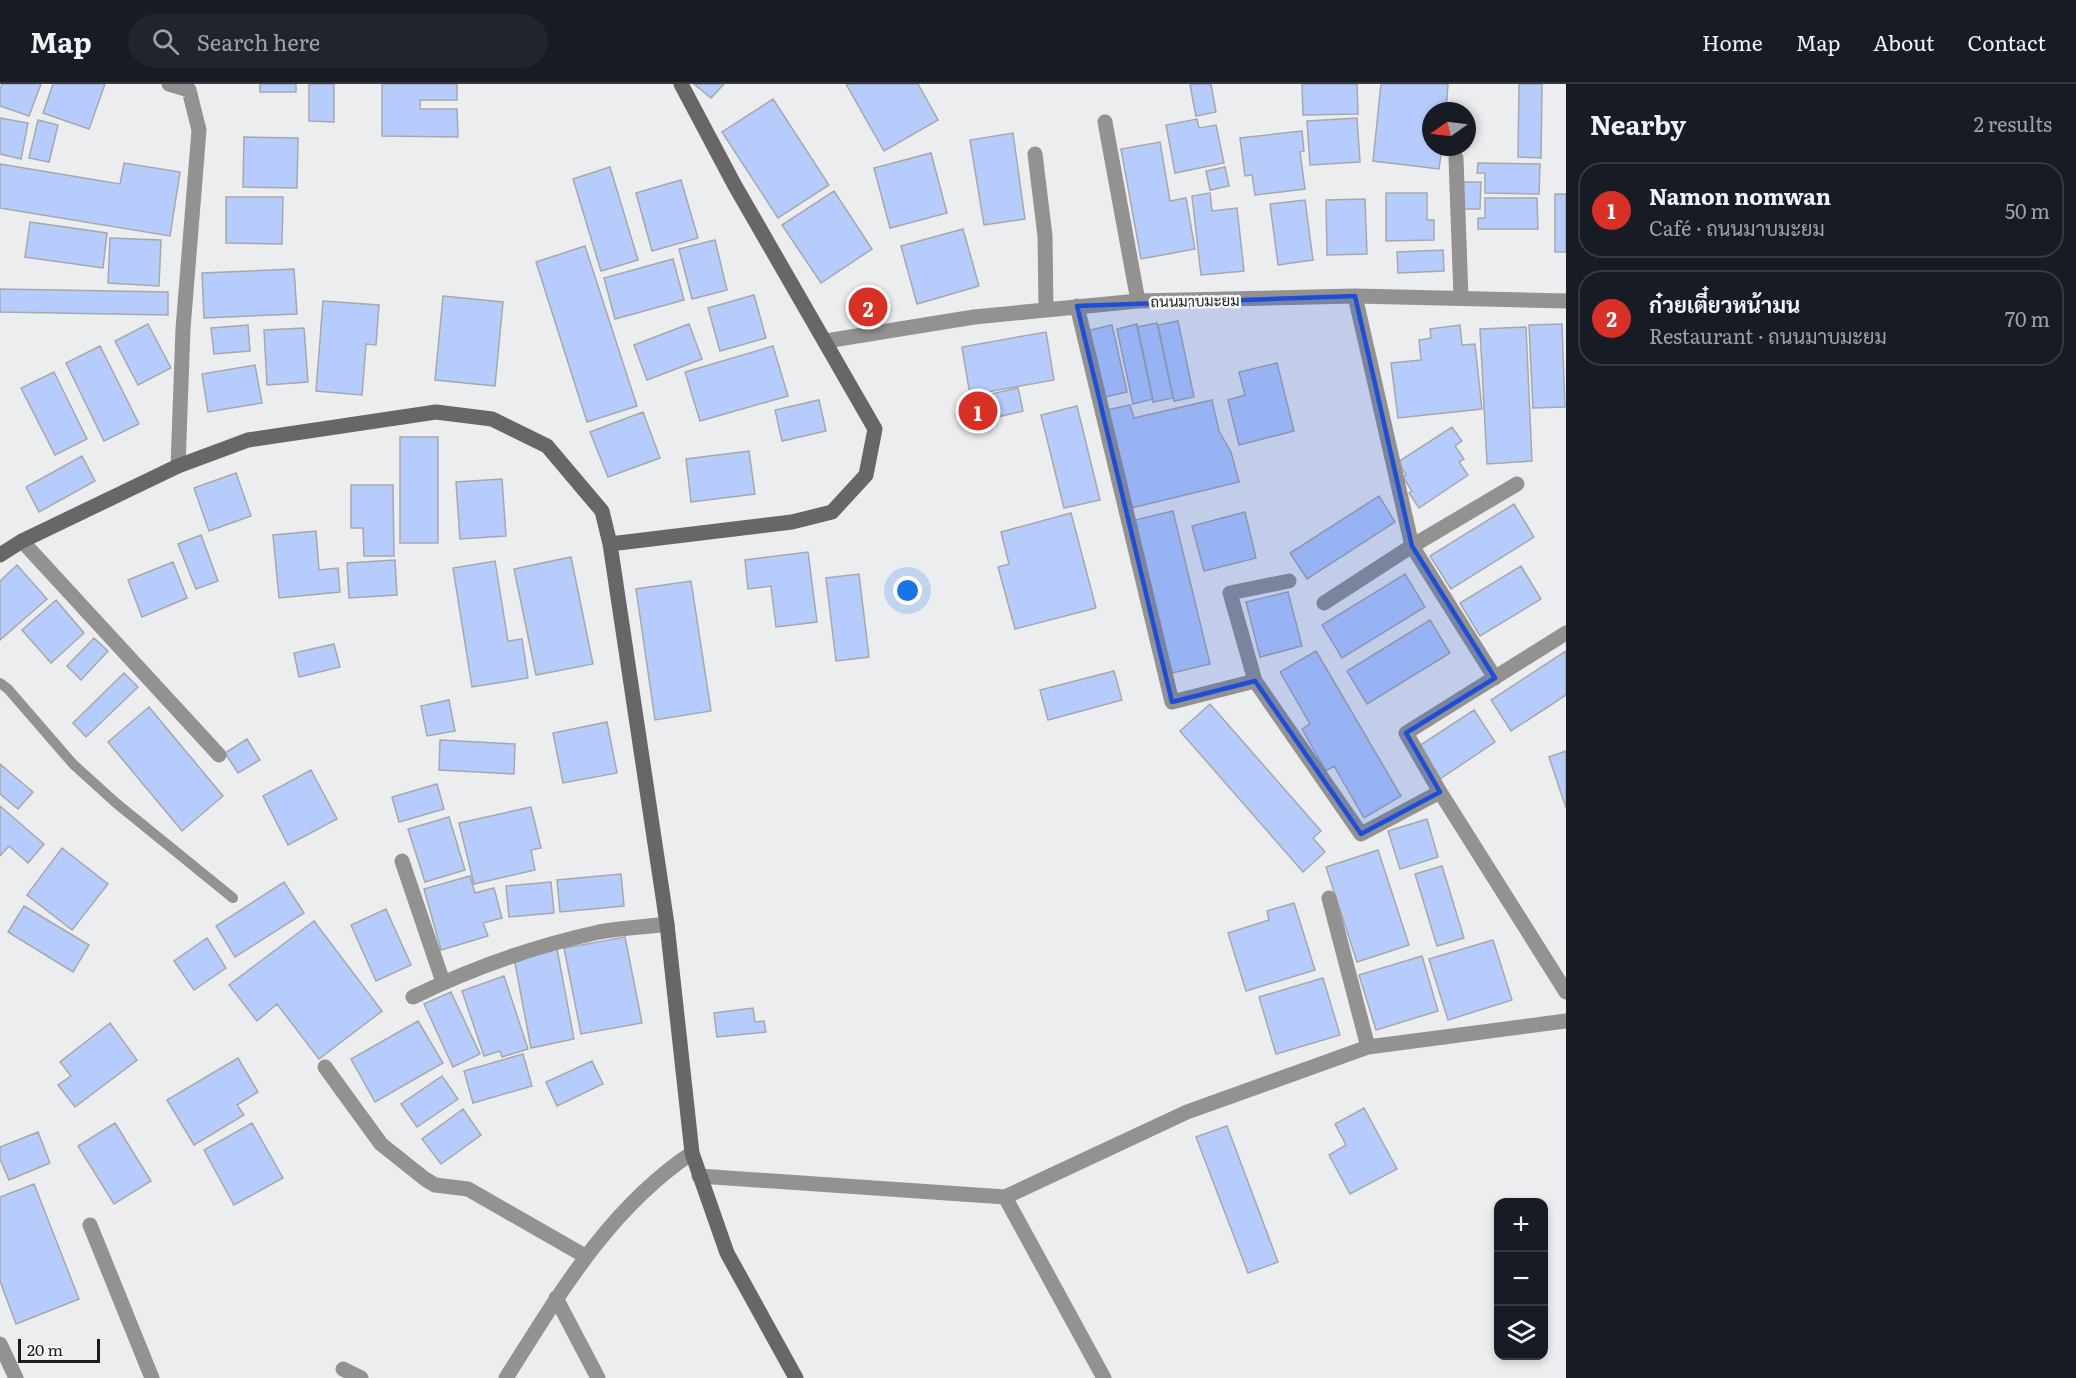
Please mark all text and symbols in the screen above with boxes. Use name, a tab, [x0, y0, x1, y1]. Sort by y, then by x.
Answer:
search box	[128, 14, 548, 68]
text: Map	[30, 20, 92, 62]
icon: search	[149, 25, 182, 58]
text: Search here	[197, 25, 320, 58]
text: Home	[1702, 26, 1763, 57]
text: Map	[1796, 26, 1840, 57]
text: About	[1873, 26, 1935, 57]
text: Contact	[1968, 26, 2046, 57]
north arrow	[1422, 102, 1476, 156]
text: Nearby	[1590, 104, 1686, 143]
text: 2 results	[1974, 108, 2052, 138]
text: Namon nomwan	[1649, 179, 1831, 212]
text: 1	[1607, 195, 1616, 225]
text: 50 m	[2005, 195, 2050, 225]
text: Café · ถนนมาบมะยม	[1649, 212, 1825, 242]
pin: 2	[848, 284, 888, 330]
text: ก๋วยเตี๋ยวหน้ามน	[1649, 287, 1800, 320]
street label: ถนนมาบมะยม	[1150, 288, 1240, 312]
text: 2	[1606, 303, 1617, 333]
text: 70 m	[2005, 303, 2050, 333]
text: Restaurant · ถนนมาบมะยม	[1649, 320, 1887, 350]
pin: 1	[958, 388, 998, 434]
your location	[893, 576, 922, 605]
map controls	[1494, 1198, 1548, 1360]
button: +	[1494, 1198, 1548, 1252]
button: −	[1494, 1252, 1548, 1306]
button: layers	[1494, 1306, 1548, 1360]
scale bar	[18, 1336, 100, 1364]
text: 20 m	[27, 1337, 63, 1361]

